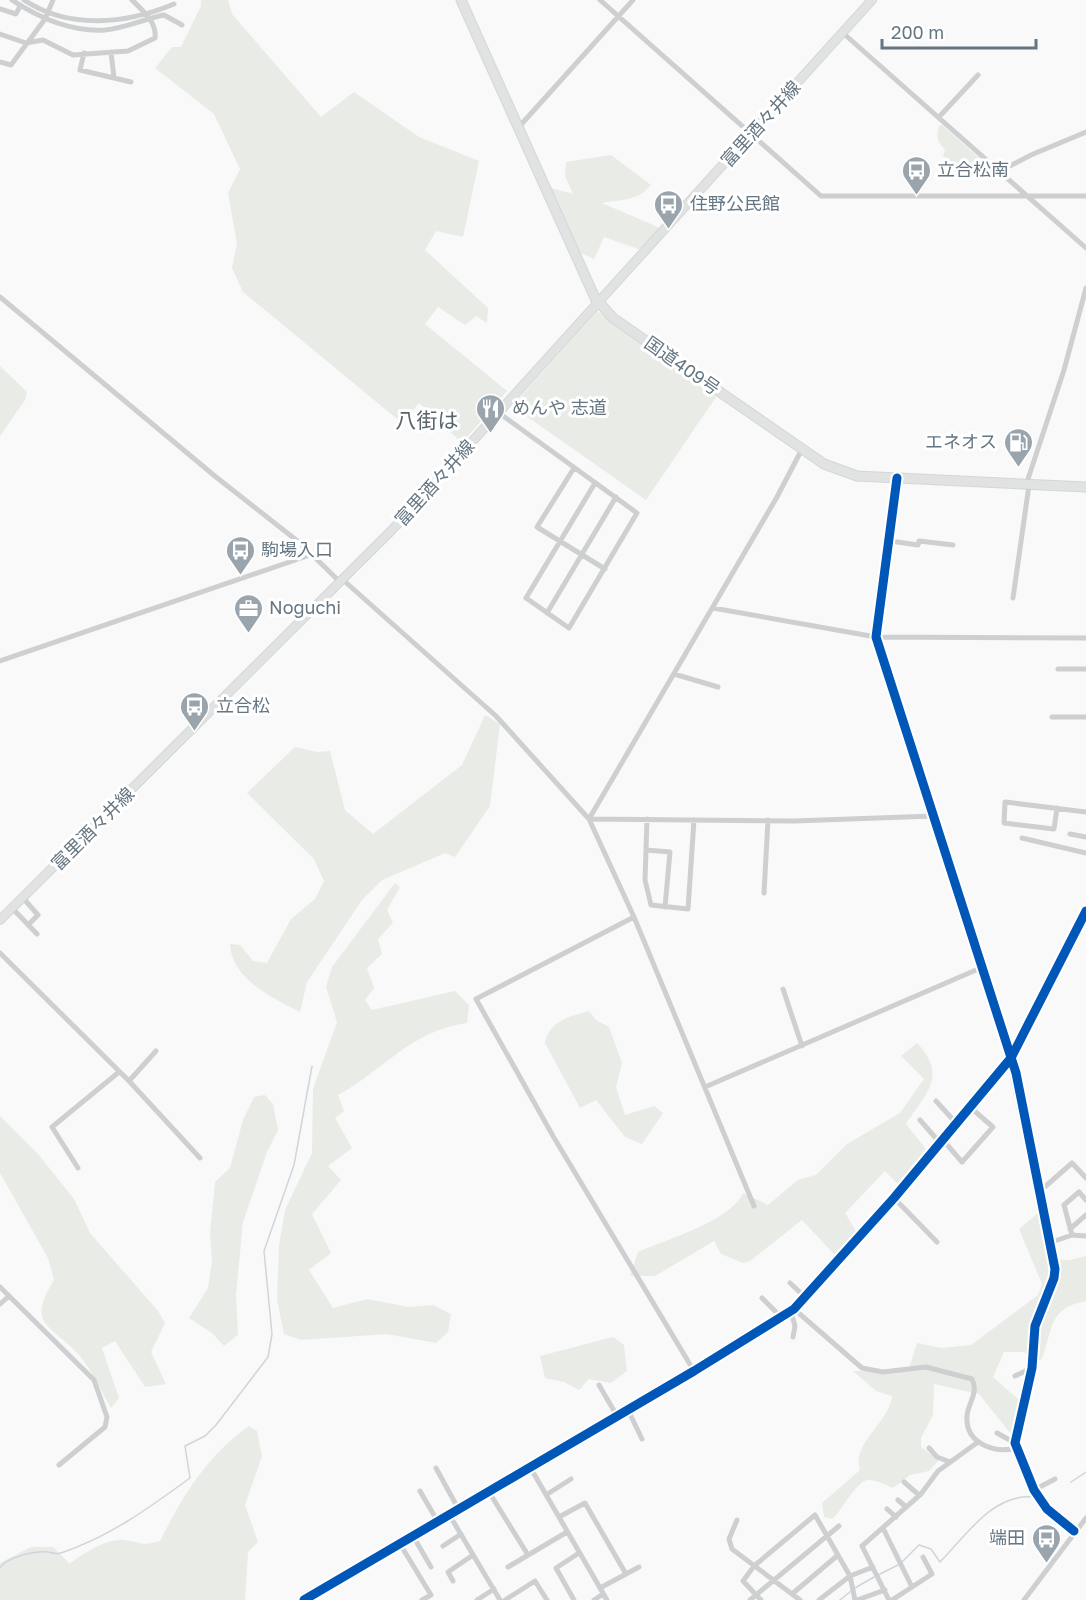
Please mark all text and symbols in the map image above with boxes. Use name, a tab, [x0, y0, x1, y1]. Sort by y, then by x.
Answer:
scale bar	[882, 12, 1036, 50]
text: 200 m	[891, 21, 944, 43]
street label: 富里酒々井線	[716, 76, 805, 171]
bus stop icon: 立合松南	[900, 154, 932, 196]
place label: 立合松南	[937, 158, 1009, 180]
bus stop icon: 住野公民館	[653, 188, 685, 230]
place label: 住野公民館	[690, 192, 780, 214]
street label: 国道409号	[641, 331, 725, 399]
restaurant icon: めんや 志道	[475, 392, 507, 434]
place label: めんや 志道	[512, 396, 607, 418]
district label: 八街は	[396, 407, 459, 433]
fuel station icon: エネオス	[1002, 426, 1034, 468]
place label: エネオス	[925, 430, 997, 452]
street label: 富里酒々井線	[390, 435, 479, 530]
bus stop icon: 駒場入口	[224, 534, 256, 576]
place label: 駒場入口	[261, 538, 333, 560]
office icon: Noguchi	[232, 592, 264, 634]
place label: Noguchi	[269, 596, 341, 618]
bus stop icon: 立合松	[179, 690, 211, 732]
place label: 立合松	[216, 694, 270, 716]
street label: 富里酒々井線	[46, 782, 138, 874]
bus stop icon: 端田	[1030, 1522, 1062, 1564]
place label: 端田	[989, 1526, 1025, 1548]

